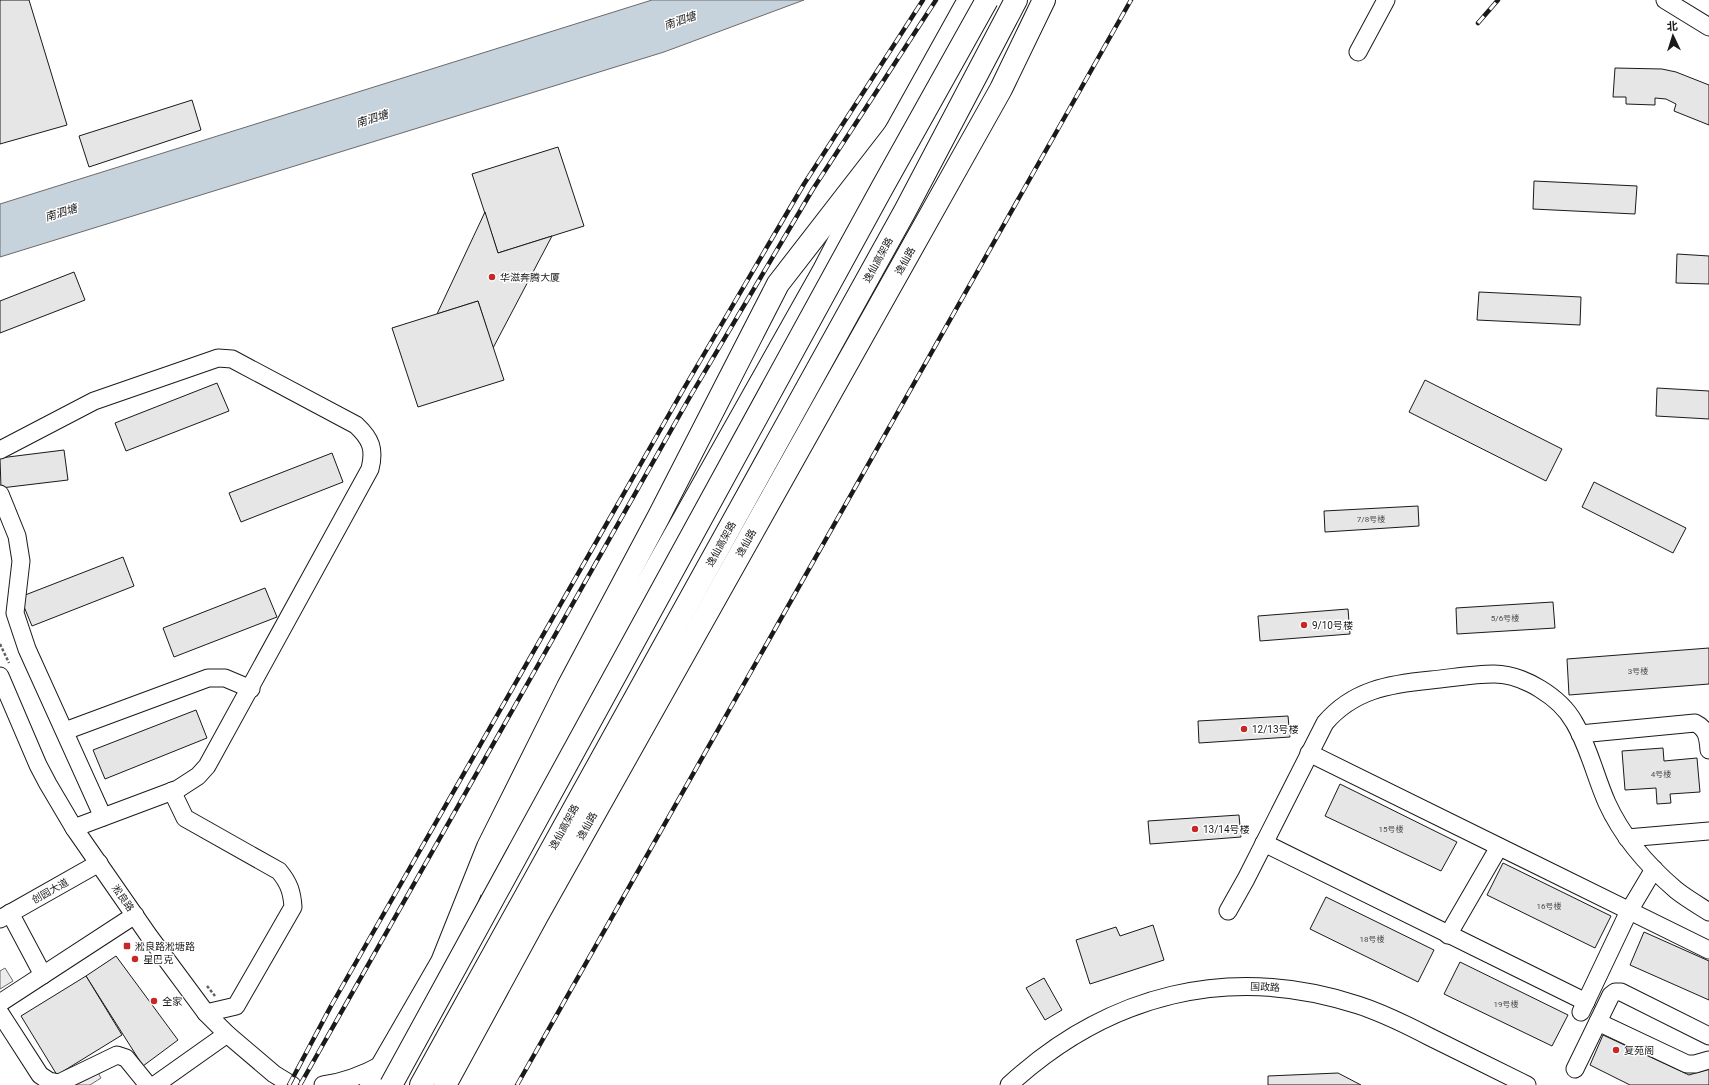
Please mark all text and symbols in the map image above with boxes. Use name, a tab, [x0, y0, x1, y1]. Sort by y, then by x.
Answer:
water label: 南泗塘	[662, 9, 700, 33]
north arrow	[1653, 16, 1693, 56]
text: 北	[1666, 20, 1678, 33]
water label: 南泗塘	[354, 107, 392, 130]
water label: 南泗塘	[43, 201, 81, 224]
street label: 逸仙高架路	[861, 235, 895, 285]
street label: 逸仙路	[893, 245, 917, 277]
marker: 华滋奔腾大厦	[487, 272, 497, 282]
place label: 华滋奔腾大厦	[500, 272, 560, 283]
house number: 7/8号楼	[1357, 515, 1385, 524]
street label: 逸仙高架路	[704, 519, 738, 569]
street label: 逸仙路	[734, 527, 758, 559]
house number: 5/6号楼	[1491, 614, 1519, 623]
marker: 9/10号楼	[1299, 620, 1309, 630]
place label: 9/10号楼	[1312, 620, 1353, 631]
house number: 3号楼	[1628, 667, 1648, 676]
marker: 12/13号楼	[1239, 724, 1249, 734]
place label: 12/13号楼	[1252, 724, 1299, 735]
house number: 4号楼	[1651, 770, 1671, 779]
street label: 逸仙高架路	[547, 802, 581, 852]
street label: 逸仙路	[575, 810, 599, 842]
marker: 13/14号楼	[1190, 824, 1200, 834]
place label: 13/14号楼	[1203, 824, 1250, 835]
house number: 15号楼	[1379, 825, 1404, 834]
street label: 创园大道	[30, 876, 70, 906]
street label: 淞良路	[110, 883, 136, 913]
house number: 16号楼	[1537, 902, 1562, 911]
house number: 18号楼	[1360, 935, 1385, 944]
marker: 淞良路淞塘路	[122, 941, 132, 951]
place label: 淞良路淞塘路	[135, 941, 195, 952]
marker: 星巴克	[130, 954, 140, 964]
place label: 星巴克	[143, 954, 173, 965]
street label: 国政路	[1250, 981, 1280, 993]
marker: 全家	[149, 996, 159, 1006]
place label: 全家	[162, 996, 183, 1007]
house number: 19号楼	[1494, 1000, 1519, 1009]
marker: 复苑阁	[1611, 1045, 1621, 1055]
place label: 复苑阁	[1624, 1045, 1654, 1056]

